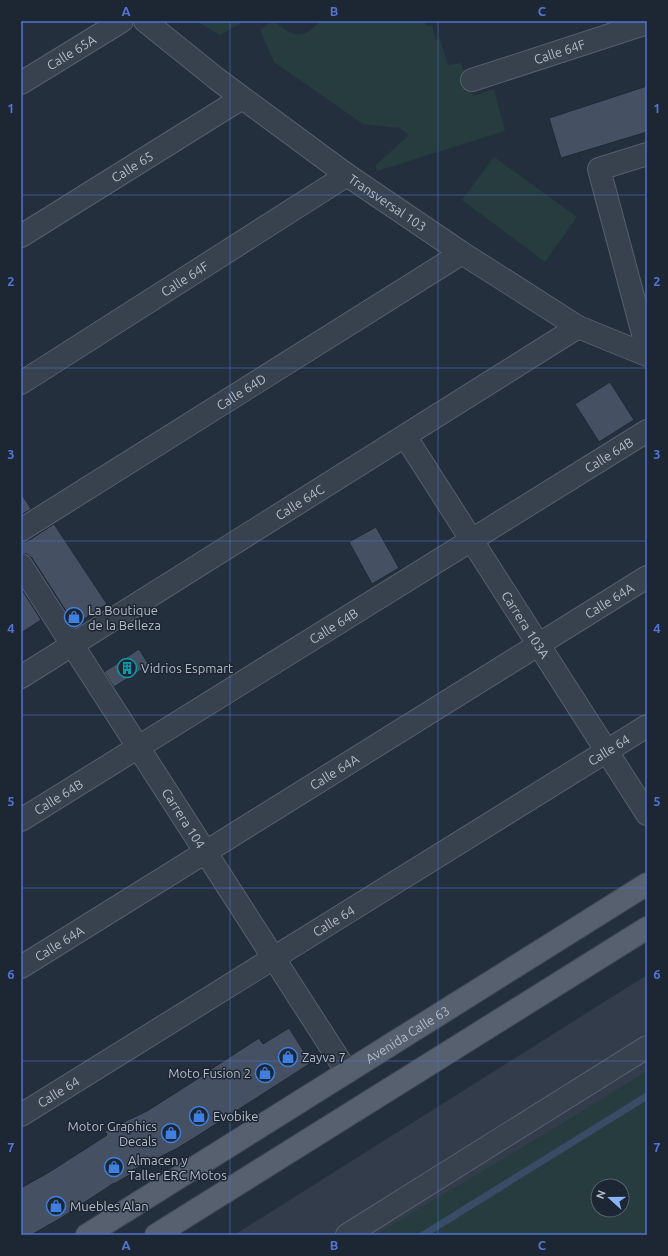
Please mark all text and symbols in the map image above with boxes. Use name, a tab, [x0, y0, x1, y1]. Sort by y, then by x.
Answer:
text: A	[121, 4, 131, 18]
text: B	[330, 4, 339, 18]
text: C	[538, 4, 547, 18]
street label: Calle 65A	[44, 32, 99, 72]
street label: Calle 64F	[532, 37, 587, 66]
text: 1	[7, 101, 15, 115]
text: 1	[653, 101, 661, 115]
street label: Calle 65	[109, 148, 155, 185]
street label: Transversal 103	[346, 171, 429, 234]
street label: Calle 64F	[158, 258, 211, 299]
text: 2	[7, 274, 15, 288]
text: 2	[653, 274, 661, 288]
street label: Calle 64D	[214, 371, 268, 412]
street label: Calle 64B	[582, 434, 636, 475]
text: 3	[7, 447, 15, 461]
text: 3	[653, 447, 661, 461]
street label: Calle 64C	[273, 482, 326, 522]
street label: Calle 64A	[582, 580, 637, 621]
street label: Carrera 103A	[499, 589, 553, 661]
place label: La Boutique de la Belleza	[88, 603, 161, 632]
street label: Calle 64B	[307, 605, 360, 646]
shop icon: La Boutique de la Belleza	[63, 606, 85, 628]
text: 4	[7, 621, 15, 635]
text: 4	[653, 621, 661, 635]
building icon: Vidrios Espmart	[116, 657, 138, 679]
place label: Vidrios Espmart	[141, 661, 233, 675]
street label: Calle 64	[585, 732, 632, 768]
street label: Calle 64A	[307, 751, 362, 792]
street label: Calle 64B	[31, 776, 85, 817]
street label: Carrera 104	[159, 786, 208, 851]
text: 5	[7, 794, 15, 808]
text: 5	[653, 794, 661, 808]
street label: Calle 64	[310, 903, 357, 939]
street label: Calle 64A	[32, 922, 87, 964]
text: 6	[7, 967, 15, 981]
text: 6	[653, 967, 661, 981]
street label: Avenida Calle 63	[363, 1003, 452, 1066]
shop icon: Zayva 7	[277, 1046, 299, 1068]
place label: Zayva 7	[302, 1050, 346, 1064]
shop icon: Moto Fusion 2	[254, 1062, 276, 1084]
place label: Moto Fusion 2	[168, 1066, 251, 1080]
street label: Calle 64	[35, 1074, 82, 1110]
shop icon: Evobike	[188, 1105, 210, 1127]
place label: Evobike	[213, 1109, 258, 1123]
place label: Motor Graphics Decals	[67, 1119, 157, 1148]
shop icon: Motor Graphics Decals	[160, 1122, 182, 1144]
text: 7	[7, 1140, 15, 1154]
text: 7	[653, 1140, 661, 1154]
place label: Almacen y Taller ERC Motos	[128, 1153, 227, 1182]
shop icon: Almacen y Taller ERC Motos	[103, 1156, 125, 1178]
north arrow	[590, 1178, 630, 1218]
text: N	[594, 1188, 608, 1200]
shop icon: Muebles Alan	[45, 1195, 67, 1217]
place label: Muebles Alan	[70, 1199, 149, 1213]
text: A	[121, 1238, 131, 1252]
text: B	[330, 1238, 339, 1252]
text: C	[538, 1238, 547, 1252]

